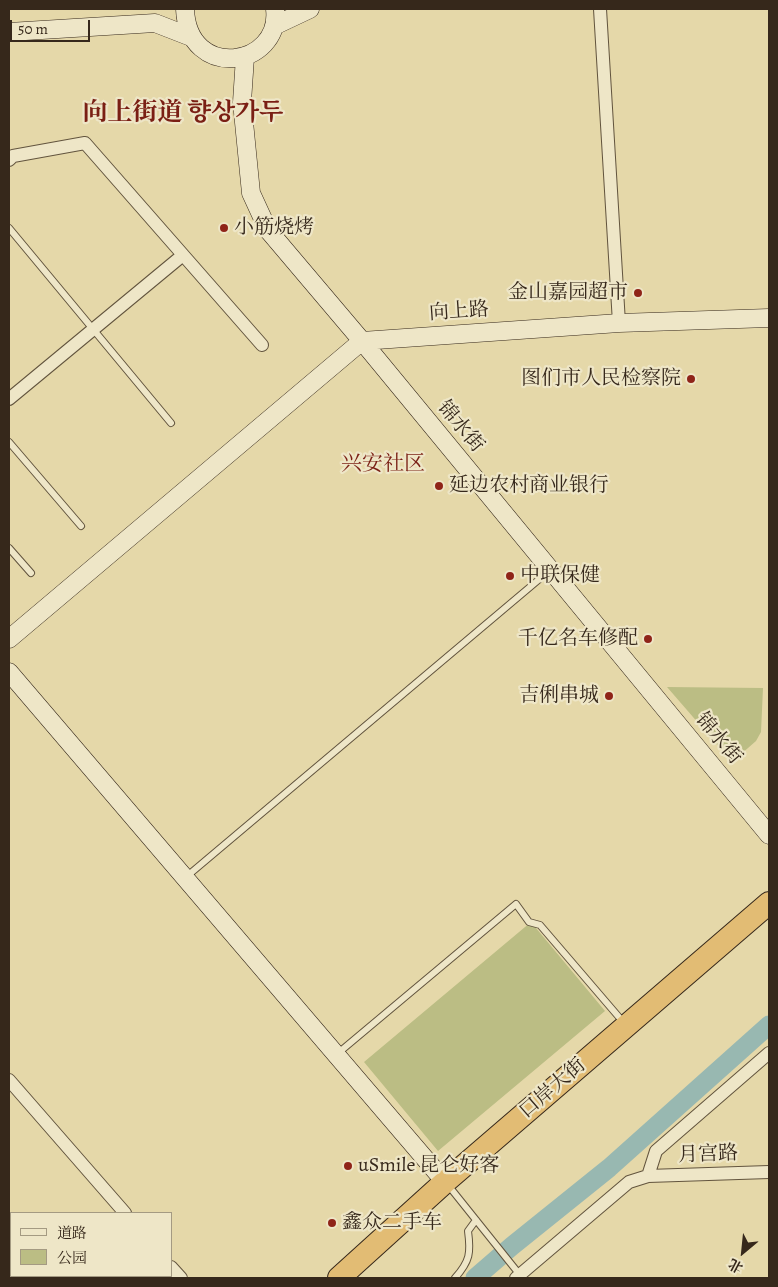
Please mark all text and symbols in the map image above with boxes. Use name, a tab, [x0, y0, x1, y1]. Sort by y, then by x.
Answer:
scale bar	[12, 10, 92, 42]
text: 50 m	[18, 19, 48, 39]
district label: 向上街道 향상가두	[83, 99, 283, 129]
place label: 小筋烧烤	[234, 216, 314, 240]
marker: 小筋烧烤	[218, 222, 230, 234]
place label: 金山嘉园超市	[508, 281, 628, 305]
marker: 金山嘉园超市	[632, 287, 644, 299]
street label: 向上路	[428, 298, 490, 326]
place label: 图们市人民检察院	[521, 367, 681, 391]
marker: 图们市人民检察院	[685, 373, 697, 385]
street label: 锦水街	[432, 396, 488, 458]
district label: 兴安社区	[341, 452, 425, 478]
place label: 延边农村商业银行	[449, 474, 609, 498]
marker: 延边农村商业银行	[433, 480, 445, 492]
place label: 中联保健	[520, 564, 600, 588]
marker: 中联保健	[504, 570, 516, 582]
place label: 千亿名车修配	[518, 627, 638, 651]
marker: 千亿名车修配	[642, 633, 654, 645]
place label: 吉俐串城	[519, 684, 599, 708]
marker: 吉俐串城	[603, 690, 615, 702]
street label: 锦水街	[690, 708, 746, 770]
street label: 口岸大街	[515, 1054, 591, 1124]
street label: 月宫路	[678, 1142, 738, 1168]
place label: uSmile 昆仑好客	[358, 1154, 499, 1178]
marker: uSmile 昆仑好客	[342, 1160, 354, 1172]
place label: 鑫众二手车	[342, 1211, 442, 1235]
legend	[10, 1212, 172, 1277]
marker: 鑫众二手车	[326, 1217, 338, 1229]
text: 道路	[57, 1223, 87, 1243]
north arrow	[718, 1227, 768, 1277]
text: 公园	[57, 1248, 87, 1268]
text: 北	[725, 1254, 746, 1277]

